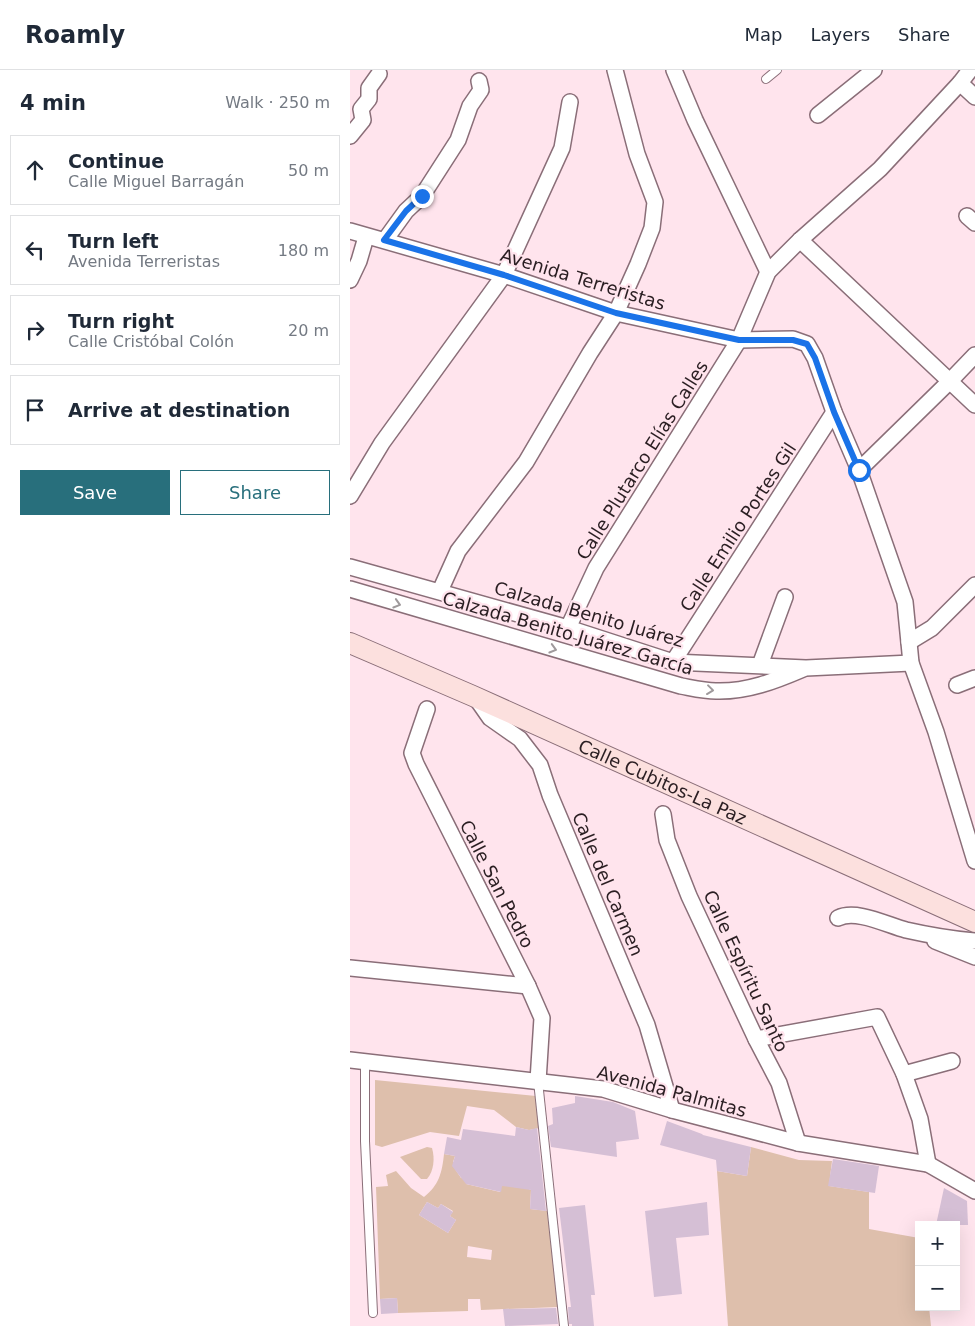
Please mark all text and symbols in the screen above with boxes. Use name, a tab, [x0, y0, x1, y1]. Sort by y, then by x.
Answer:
text: Roamly	[25, 21, 125, 49]
text: Map	[744, 24, 782, 45]
text: Layers	[810, 24, 870, 45]
text: Share	[898, 24, 950, 45]
text: 4 min	[20, 91, 86, 115]
text: Walk · 250 m	[225, 93, 330, 112]
text: Continue	[68, 150, 164, 172]
icon: ahead	[21, 156, 49, 184]
text: 50 m	[288, 161, 329, 180]
text: Calle Miguel Barragán	[68, 172, 244, 191]
route end	[411, 185, 434, 208]
text: Turn left	[68, 230, 159, 252]
icon: left	[21, 236, 49, 264]
text: 180 m	[278, 241, 329, 260]
street label: Avenida Terreristas	[498, 244, 668, 314]
text: Avenida Terreristas	[68, 252, 220, 271]
text: Turn right	[68, 310, 174, 332]
icon: right	[21, 316, 49, 344]
text: 20 m	[288, 321, 329, 340]
text: Calle Cristóbal Colón	[68, 332, 234, 351]
street label: Calle Plutarco Elías Calles	[572, 357, 712, 563]
icon: arrive	[21, 396, 49, 424]
text: Arrive at destination	[68, 399, 290, 421]
street label: Calle Emilio Portes Gil	[676, 439, 800, 615]
route start	[848, 459, 871, 482]
button: Save	[20, 470, 170, 515]
button: Share	[180, 470, 330, 515]
street label: Calzada Benito Juárez	[492, 577, 686, 651]
street label: Calzada Benito Juárez García	[440, 587, 696, 679]
one-way arrow	[392, 598, 400, 608]
one-way arrow	[548, 643, 557, 654]
one-way arrow	[706, 684, 714, 695]
street label: Calle Cubitos-La Paz	[575, 734, 750, 828]
street label: Calle del Carmen	[568, 809, 648, 959]
street label: Calle San Pedro	[456, 817, 538, 951]
street label: Calle Espíritu Santo	[699, 887, 793, 1055]
street label: Avenida Palmitas	[595, 1061, 749, 1121]
map controls	[915, 1221, 960, 1311]
button: +	[915, 1221, 960, 1266]
button: −	[915, 1266, 960, 1311]

